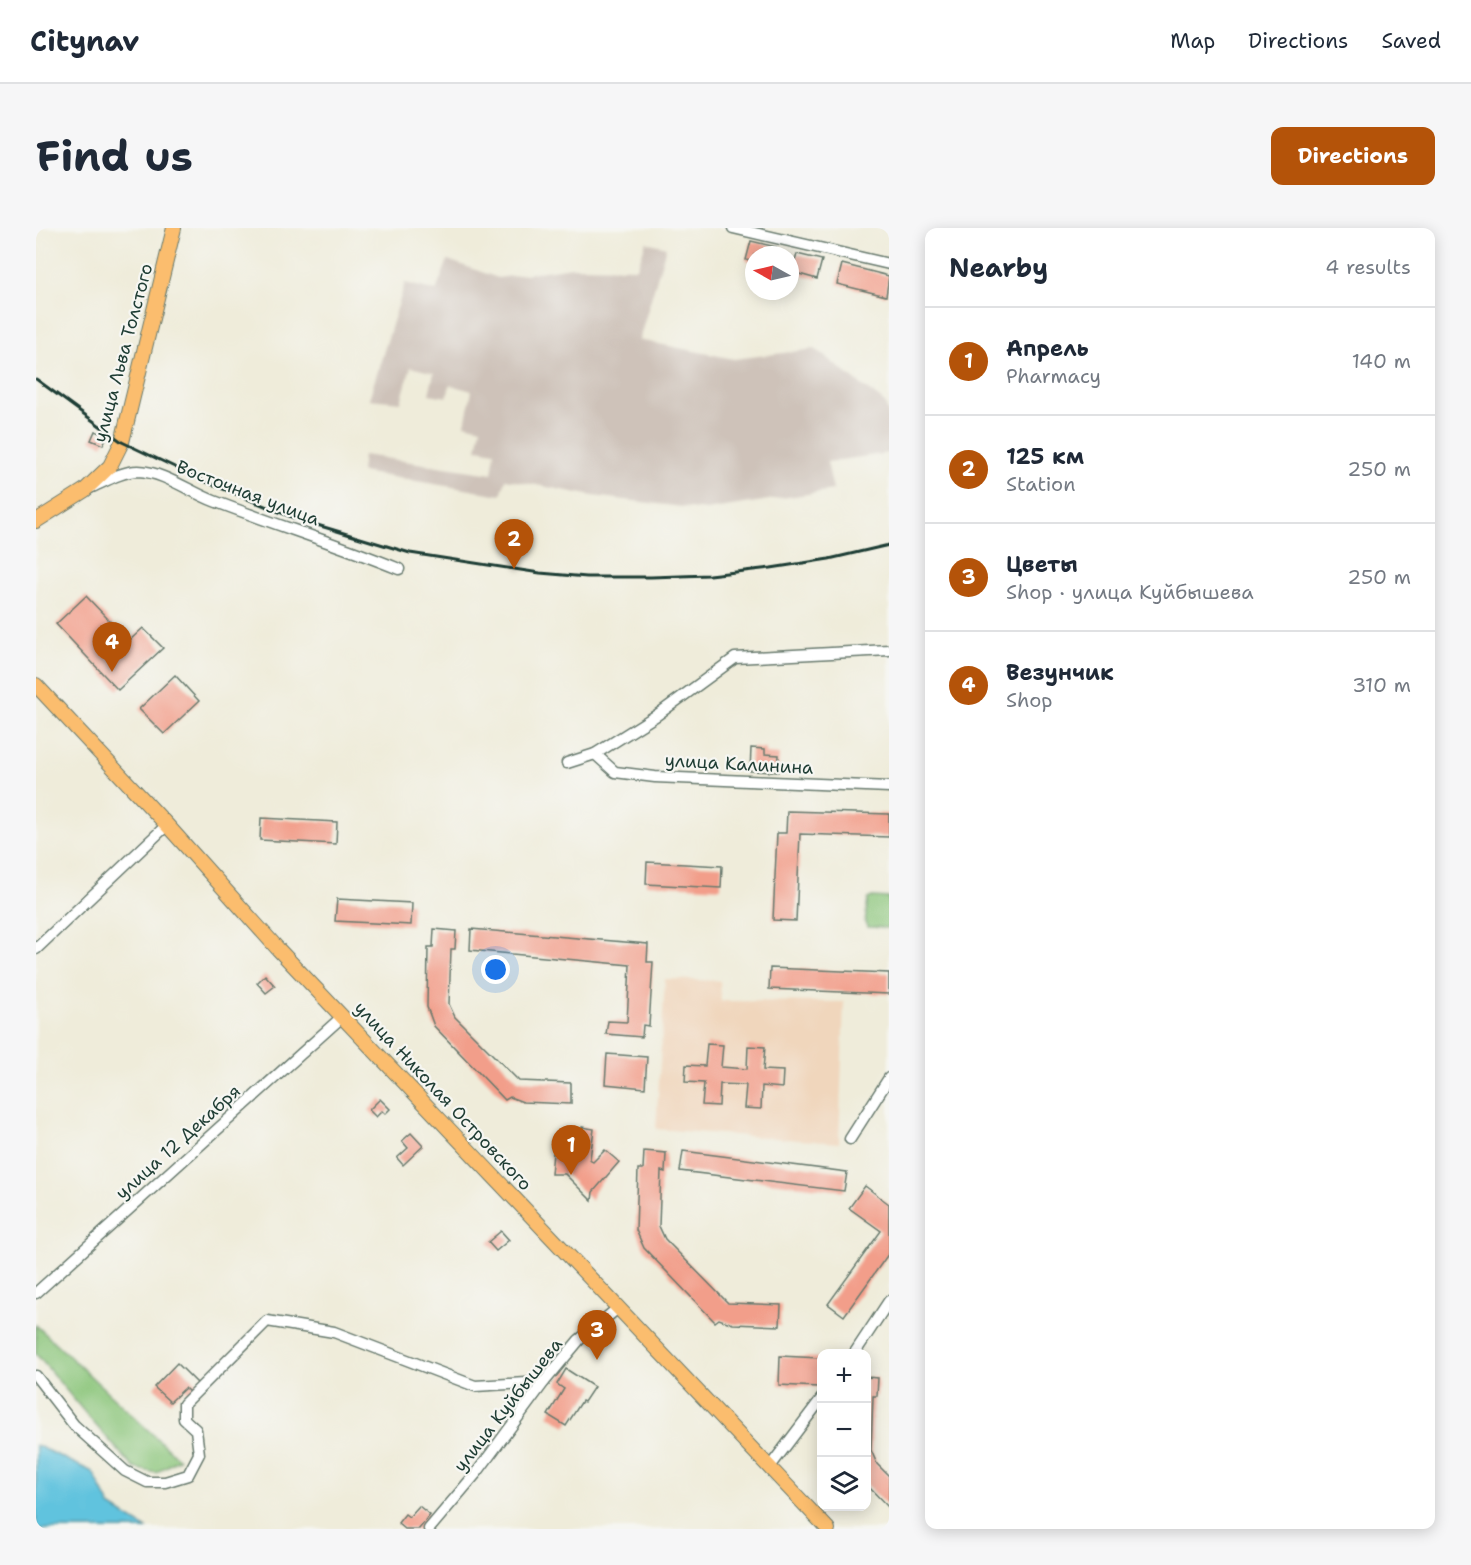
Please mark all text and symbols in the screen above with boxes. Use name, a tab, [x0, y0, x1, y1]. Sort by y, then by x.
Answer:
text: Citynav	[30, 22, 139, 60]
text: Map	[1170, 27, 1215, 55]
text: Directions	[1248, 27, 1348, 55]
text: Saved	[1381, 27, 1441, 55]
button: Directions	[1271, 127, 1435, 185]
text: Find us	[36, 128, 193, 184]
north arrow	[745, 246, 799, 300]
text: Nearby	[949, 250, 1048, 285]
text: 4 results	[1325, 254, 1411, 280]
street label: улица Льва Толстого	[88, 261, 158, 445]
text: Апрель	[1006, 334, 1089, 363]
text: 1	[964, 348, 973, 374]
text: 140 m	[1352, 348, 1411, 374]
text: Pharmacy	[1006, 363, 1101, 389]
text: 125 км	[1006, 442, 1084, 471]
street label: Восточная улица	[173, 455, 323, 531]
text: 2	[962, 456, 976, 482]
text: 250 m	[1347, 456, 1411, 482]
text: Station	[1006, 471, 1075, 497]
pin: 2	[494, 520, 534, 569]
text: Цветы	[1006, 550, 1078, 579]
text: 3	[962, 564, 976, 590]
text: 250 m	[1347, 564, 1411, 590]
text: Shop · улица Куйбышева	[1006, 579, 1254, 605]
pin: 4	[92, 622, 132, 672]
text: Везунчик	[1006, 658, 1114, 687]
text: 4	[962, 672, 976, 698]
text: 310 m	[1352, 672, 1411, 698]
text: Shop	[1006, 687, 1053, 713]
street label: улица Калинина	[664, 748, 814, 780]
your location	[481, 955, 510, 984]
street label: улица Николая Островского	[349, 996, 537, 1196]
street label: улица 12 Декабря	[110, 1079, 246, 1205]
pin: 1	[552, 1126, 590, 1175]
pin: 3	[578, 1310, 616, 1360]
street label: улица Куйбышева	[448, 1333, 568, 1477]
map controls	[817, 1349, 871, 1511]
button: +	[817, 1349, 871, 1403]
button: −	[817, 1403, 871, 1457]
button: layers	[817, 1457, 871, 1511]

